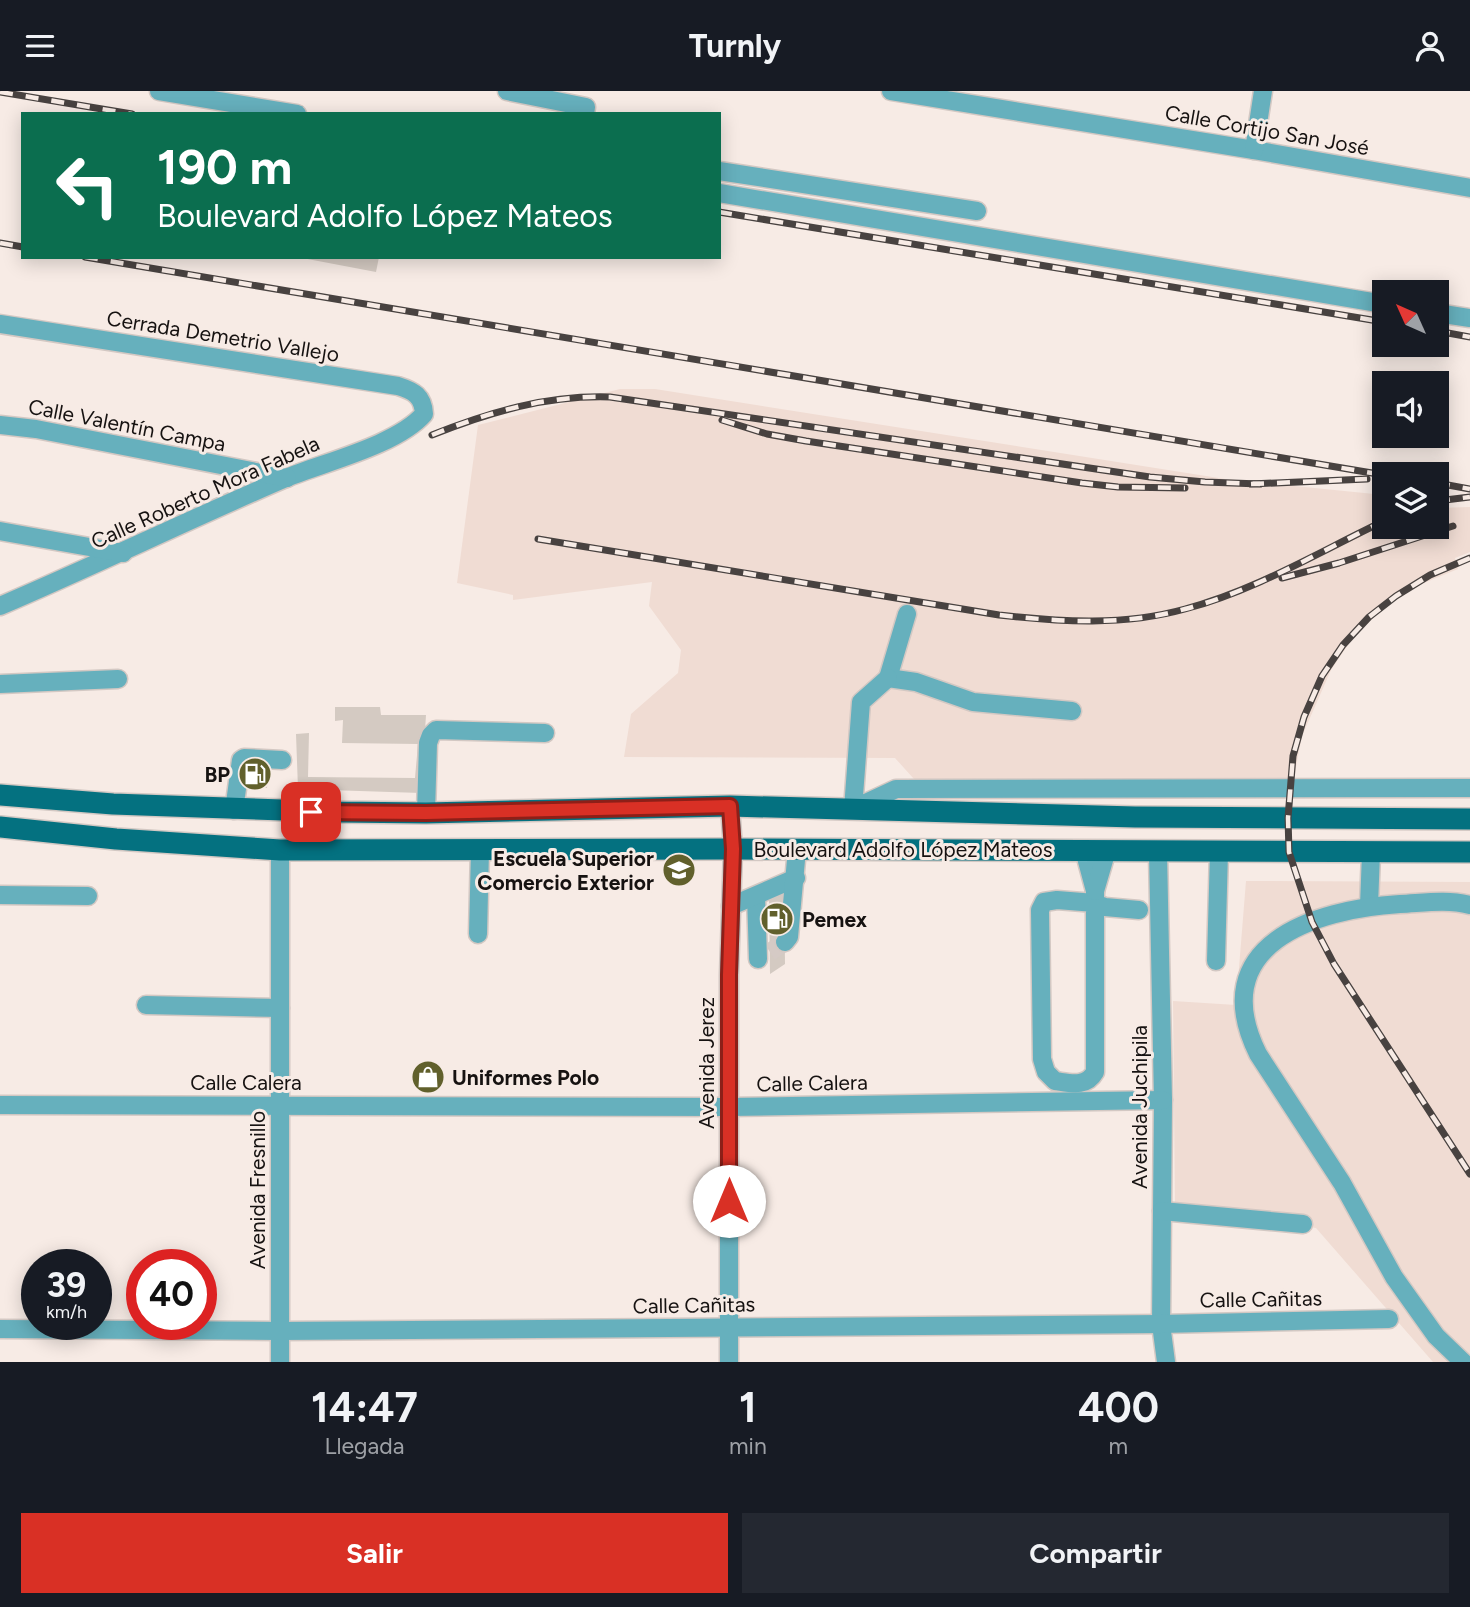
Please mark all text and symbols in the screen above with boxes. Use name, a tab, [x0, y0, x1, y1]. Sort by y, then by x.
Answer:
icon: menu	[21, 27, 59, 65]
text: Turnly	[689, 27, 781, 65]
icon: person	[1411, 27, 1449, 65]
street label: Calle Cortijo San José	[1163, 100, 1371, 160]
text: 190 m	[157, 137, 292, 196]
icon: left	[42, 140, 133, 231]
text: Boulevard Adolfo López Mateos	[157, 197, 613, 235]
north arrow	[1372, 280, 1449, 357]
map controls	[1372, 280, 1449, 539]
street label: Cerrada Demetrio Vallejo	[105, 305, 341, 367]
button: sound	[1372, 371, 1449, 448]
street label: Calle Valentín Campa	[26, 394, 228, 456]
street label: Calle Roberto Mora Fabela	[87, 430, 323, 554]
button: layers	[1372, 462, 1449, 539]
fuel station icon: BP	[236, 755, 274, 793]
place label: BP	[204, 762, 230, 787]
pin	[281, 782, 341, 842]
icon: arrive	[292, 793, 330, 831]
street label: Boulevard Adolfo López Mateos	[753, 837, 1053, 862]
place label: Escuela Superior Comercio Exterior	[477, 846, 654, 895]
school or university icon: Escuela Superior Comercio Exterior	[660, 851, 698, 889]
fuel station icon: Pemex	[758, 900, 796, 938]
place label: Pemex	[802, 907, 868, 932]
street label: Avenida Jerez	[694, 997, 719, 1129]
street label: Avenida Juchipila	[1127, 1025, 1152, 1189]
shop icon: Uniformes Polo	[409, 1058, 447, 1096]
place label: Uniformes Polo	[452, 1065, 599, 1090]
street label: Calle Calera	[190, 1070, 302, 1095]
street label: Calle Calera	[756, 1070, 868, 1096]
street label: Avenida Fresnillo	[245, 1111, 270, 1269]
position arrow	[692, 1164, 766, 1238]
speed limit sign: 40	[126, 1249, 217, 1340]
text: 39	[47, 1264, 86, 1306]
street label: Calle Cañitas	[1200, 1285, 1322, 1313]
street label: Calle Cañitas	[633, 1291, 755, 1319]
text: km/h	[46, 1301, 87, 1323]
text: 14:47	[311, 1382, 418, 1433]
text: 1	[739, 1382, 757, 1433]
text: 400	[1078, 1382, 1159, 1433]
text: Llegada	[325, 1432, 405, 1460]
text: min	[729, 1432, 767, 1460]
text: m	[1109, 1432, 1128, 1460]
button: Salir	[21, 1513, 728, 1593]
button: Compartir	[742, 1513, 1449, 1593]

